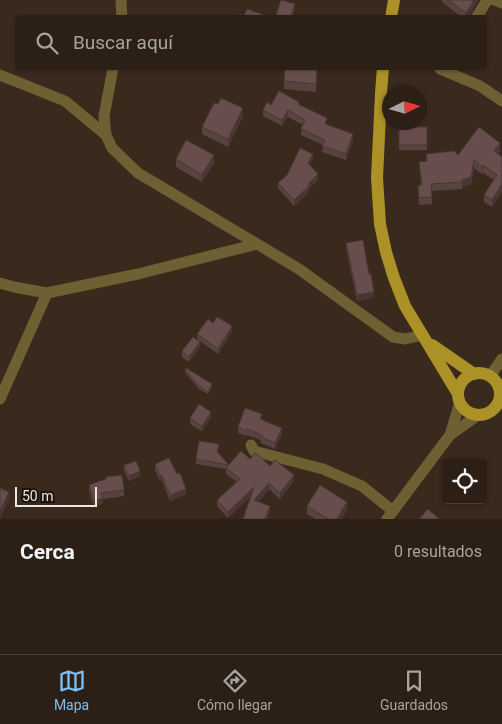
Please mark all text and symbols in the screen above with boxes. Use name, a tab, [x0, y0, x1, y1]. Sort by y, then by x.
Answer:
search box	[15, 15, 487, 70]
icon: search	[33, 29, 61, 57]
text: Buscar aquí	[73, 31, 173, 54]
north arrow	[382, 85, 427, 130]
map controls	[442, 459, 487, 504]
button: locate	[442, 459, 487, 504]
scale bar	[15, 484, 98, 507]
text: 50 m	[22, 488, 54, 504]
text: Cerca	[20, 540, 75, 564]
text: 0 resultados	[394, 542, 482, 561]
tab: Mapa	[54, 667, 89, 713]
tab: Cómo llegar	[197, 667, 272, 713]
tab: Guardados	[380, 667, 448, 713]

